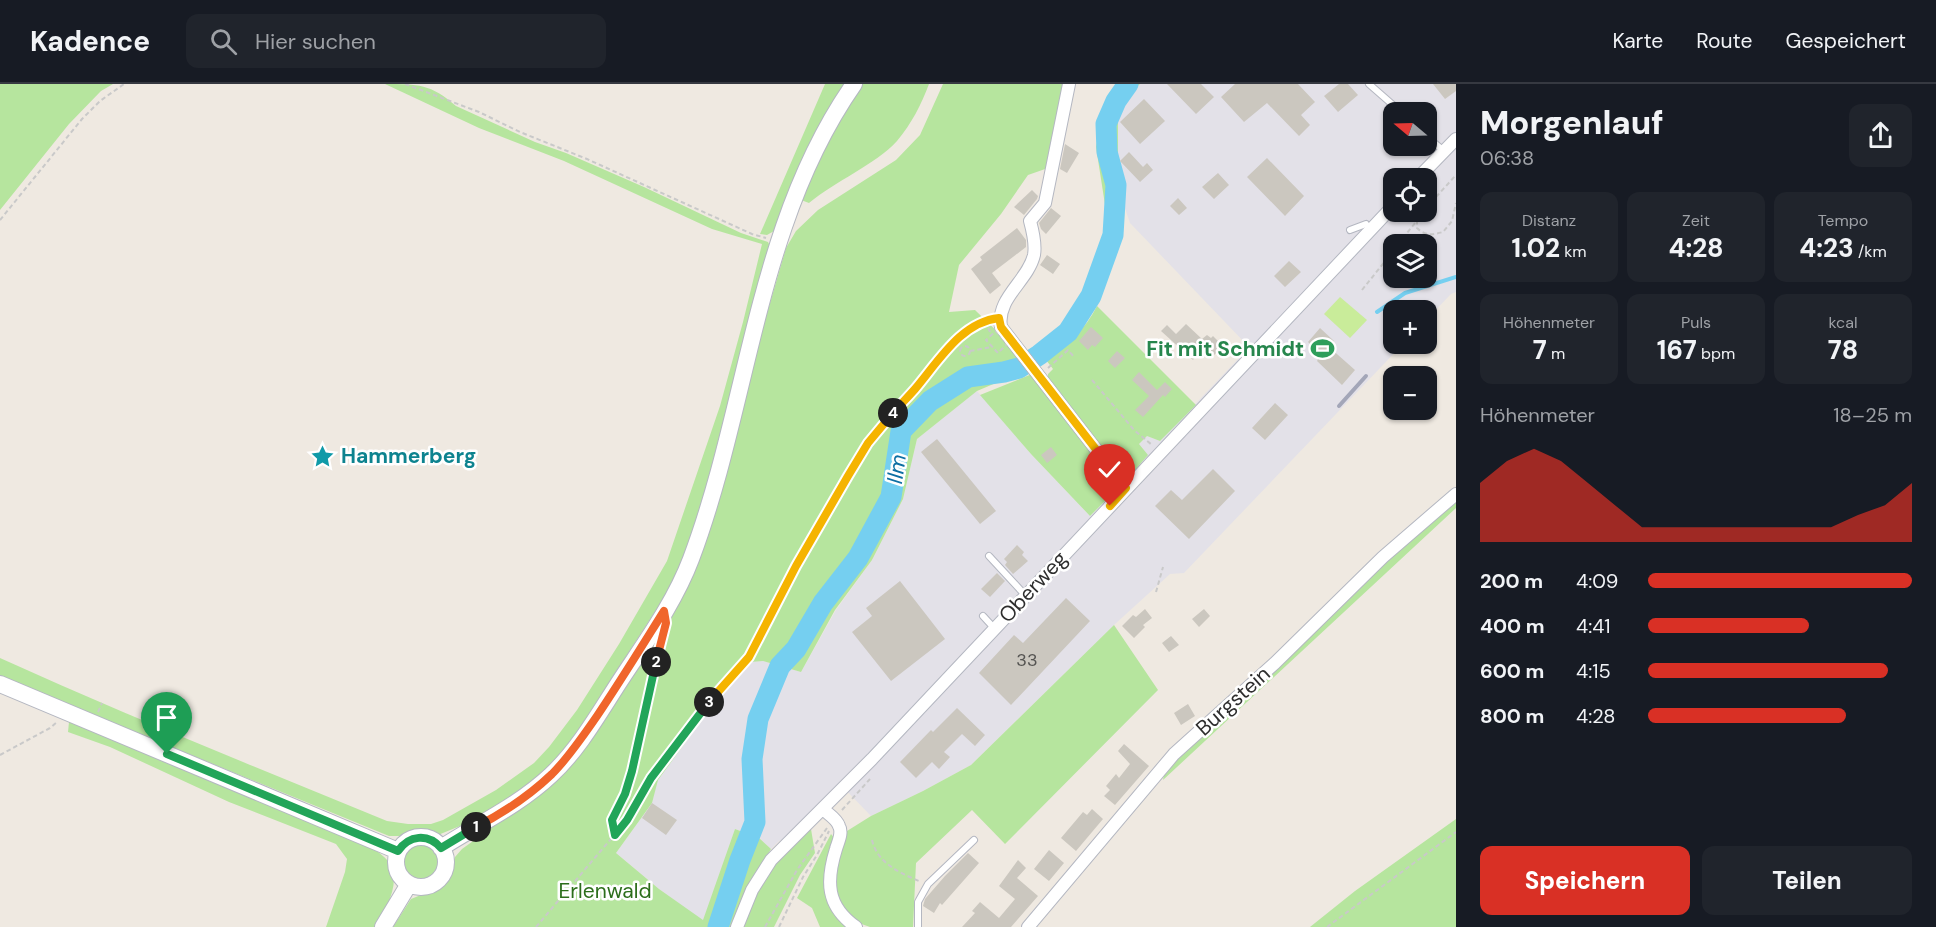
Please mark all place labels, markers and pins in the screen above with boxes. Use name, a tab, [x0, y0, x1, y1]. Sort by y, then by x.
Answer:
place label: Fit mit Schmidt	[1146, 335, 1304, 363]
sports icon: Fit mit Schmidt	[1309, 336, 1335, 362]
pin: 4	[878, 398, 908, 428]
place label: Hammerberg	[341, 442, 476, 470]
place icon: Hammerberg	[310, 443, 336, 469]
pin	[1084, 444, 1135, 506]
pin: 2	[641, 647, 671, 677]
pin: 3	[694, 687, 724, 717]
pin	[141, 692, 192, 754]
pin: 1	[461, 812, 491, 842]

